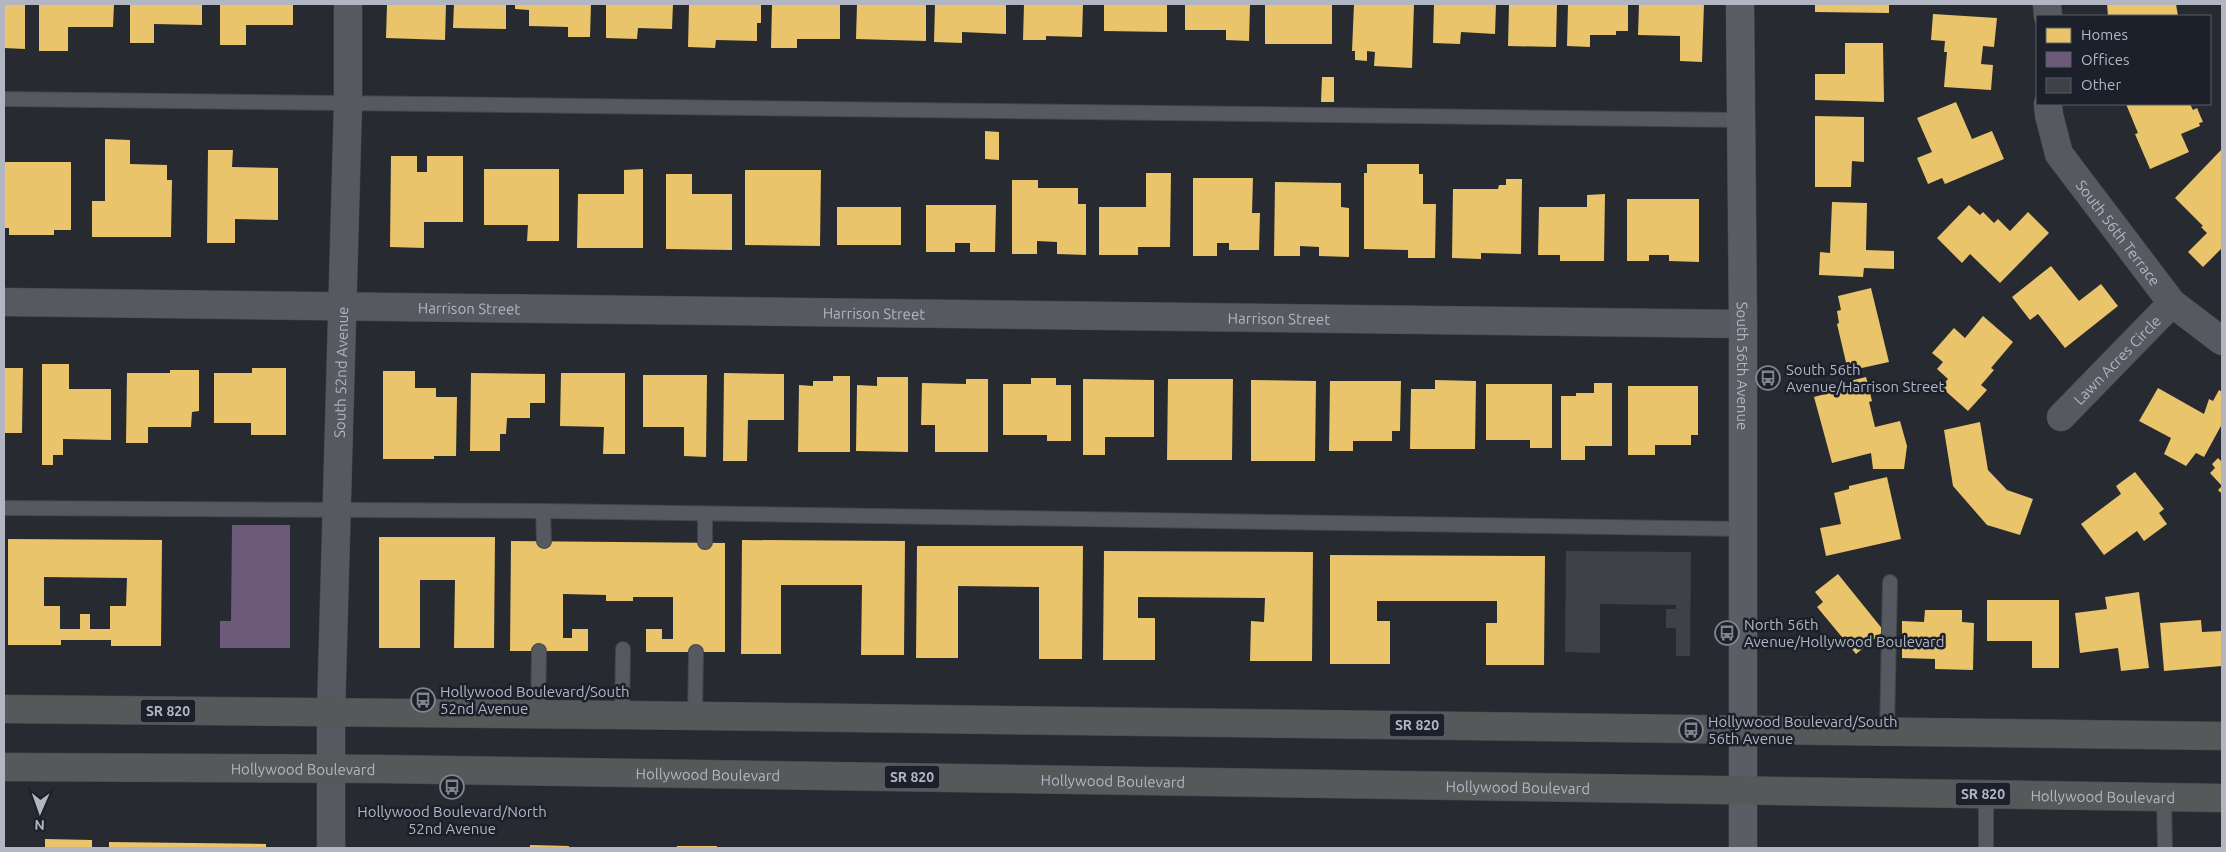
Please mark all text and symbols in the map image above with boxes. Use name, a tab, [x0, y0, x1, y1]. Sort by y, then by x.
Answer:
legend	[2036, 15, 2211, 105]
text: Homes	[2081, 26, 2128, 43]
text: Offices	[2081, 51, 2129, 68]
text: Other	[2081, 76, 2121, 93]
street label: South 56th Terrace	[2073, 176, 2164, 289]
street label: Harrison Street	[418, 299, 520, 317]
street label: South 56th Avenue	[1734, 302, 1752, 430]
street label: Harrison Street	[823, 304, 925, 322]
street label: South 52nd Avenue	[330, 306, 351, 438]
street label: Harrison Street	[1228, 309, 1330, 327]
street label: Lawn Acres Circle	[2070, 312, 2164, 408]
place label: South 56th Avenue/Harrison Street	[1786, 361, 1945, 395]
bus stop icon: South 56th Avenue/Harrison Street	[1755, 365, 1781, 391]
place label: North 56th Avenue/Hollywood Boulevard	[1744, 616, 1945, 650]
bus stop icon: North 56th Avenue/Hollywood Boulevard	[1714, 620, 1740, 646]
place label: Hollywood Boulevard/South 52nd Avenue	[440, 683, 630, 717]
bus stop icon: Hollywood Boulevard/South 52nd Avenue	[410, 687, 436, 713]
road number: SR 820	[140, 699, 196, 722]
place label: Hollywood Boulevard/South 56th Avenue	[1708, 713, 1898, 747]
road number: SR 820	[1390, 714, 1444, 736]
bus stop icon: Hollywood Boulevard/South 56th Avenue	[1678, 717, 1704, 743]
street label: Hollywood Boulevard	[231, 760, 375, 777]
street label: Hollywood Boulevard	[636, 764, 780, 784]
road number: SR 820	[884, 766, 940, 789]
street label: Hollywood Boulevard	[1040, 771, 1185, 790]
bus stop icon: Hollywood Boulevard/North 52nd Avenue	[439, 774, 465, 800]
street label: Hollywood Boulevard	[1445, 777, 1590, 797]
road number: SR 820	[1956, 782, 2010, 806]
street label: Hollywood Boulevard	[2030, 786, 2175, 806]
north arrow	[15, 787, 65, 837]
place label: Hollywood Boulevard/North 52nd Avenue	[357, 803, 547, 837]
text: N	[34, 817, 45, 833]

